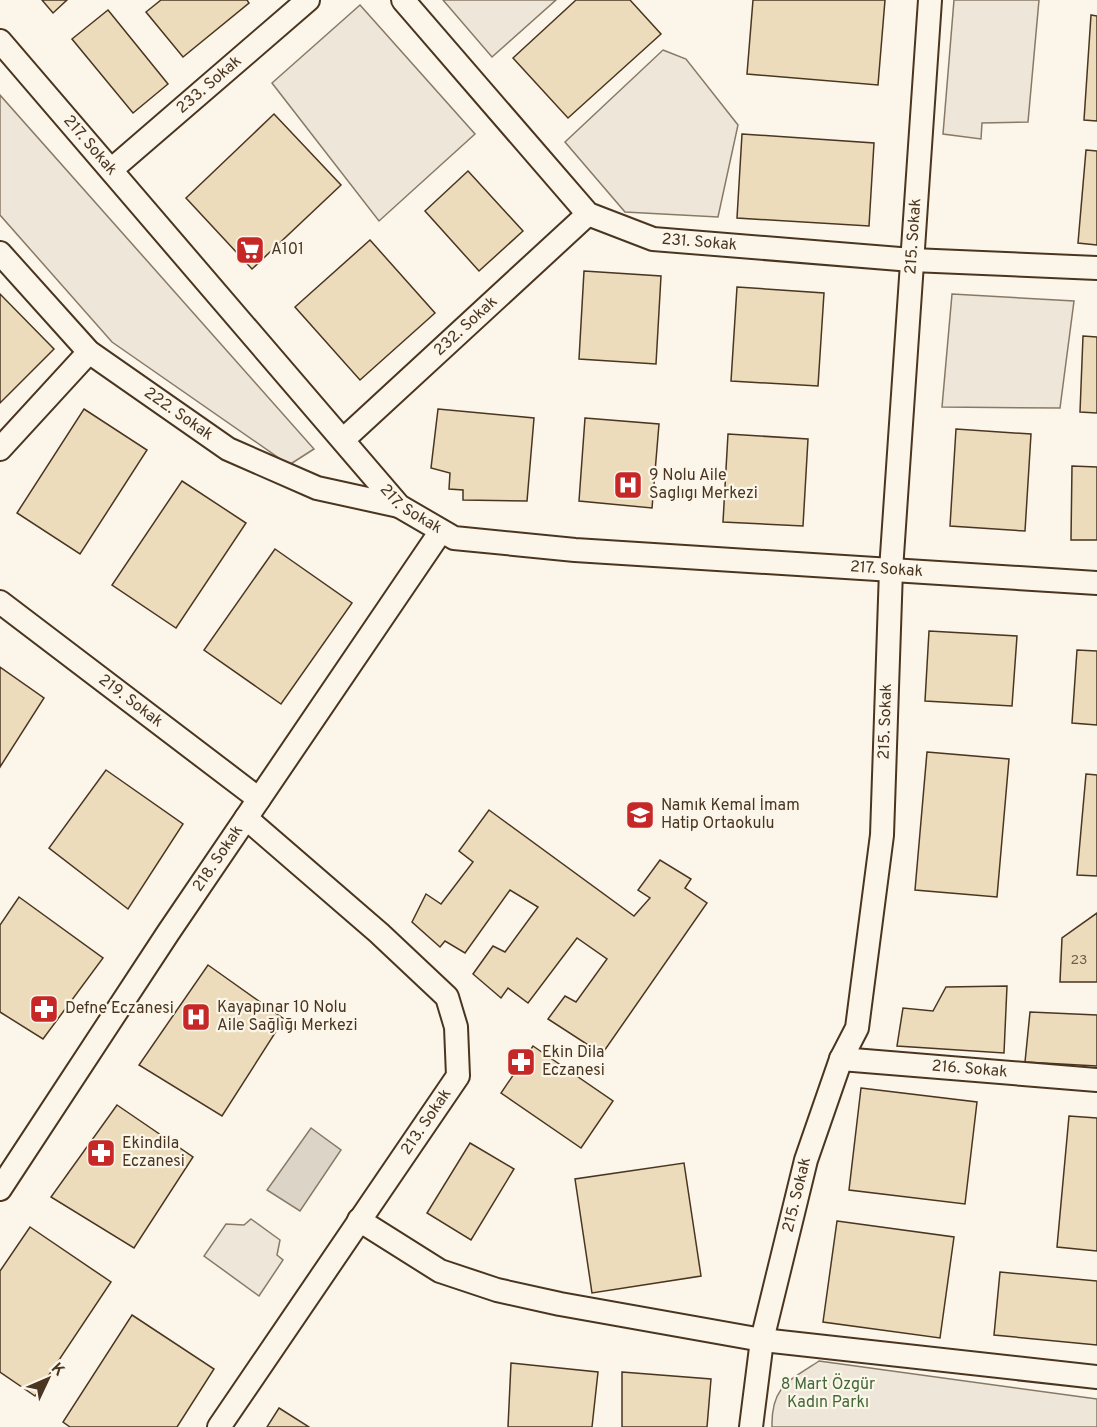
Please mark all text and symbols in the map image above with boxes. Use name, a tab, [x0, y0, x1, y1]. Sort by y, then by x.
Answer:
street label: 233. Sokak	[173, 51, 246, 119]
street label: 217. Sokak	[58, 111, 121, 180]
street label: 215. Sokak	[901, 198, 926, 275]
street label: 231. Sokak	[661, 230, 738, 256]
supermarket icon: A101	[234, 234, 266, 266]
place label: A101	[271, 240, 304, 260]
street label: 232. Sokak	[430, 292, 502, 361]
street label: 222. Sokak	[140, 383, 217, 445]
place label: 9 Nolu Aile Saglıgı Merkezi	[649, 466, 758, 504]
hospital icon: 9 Nolu Aile Saglıgı Merkezi	[612, 469, 644, 501]
street label: 217. Sokak	[375, 480, 445, 539]
street label: 217. Sokak	[849, 557, 924, 582]
street label: 219. Sokak	[94, 670, 167, 732]
street label: 215. Sokak	[875, 683, 897, 760]
place label: Namık Kemal İmam Hatip Ortaokulu	[661, 795, 800, 834]
school or university icon: Namık Kemal İmam Hatip Ortaokulu	[624, 799, 656, 831]
street label: 218. Sokak	[189, 822, 248, 896]
house number: 23	[1071, 952, 1088, 969]
pharmacy icon: Defne Eczanesi	[28, 993, 60, 1025]
place label: Kayapınar 10 Nolu Aile Sağlığı Merkezi	[217, 998, 357, 1036]
place label: Defne Eczanesi	[65, 999, 174, 1019]
hospital icon: Kayapınar 10 Nolu Aile Sağlığı Merkezi	[180, 1001, 212, 1033]
place label: Ekin Dila Eczanesi	[542, 1043, 605, 1081]
pharmacy icon: Ekin Dila Eczanesi	[505, 1046, 537, 1078]
street label: 216. Sokak	[931, 1056, 1008, 1083]
street label: 213. Sokak	[397, 1085, 456, 1159]
place label: Ekindila Eczanesi	[122, 1134, 185, 1172]
pharmacy icon: Ekindila Eczanesi	[85, 1137, 117, 1169]
street label: 215. Sokak	[779, 1156, 816, 1234]
north arrow	[18, 1349, 78, 1409]
text: K	[46, 1359, 68, 1381]
park label: 8 Mart Özgür Kadın Parkı	[781, 1373, 875, 1413]

